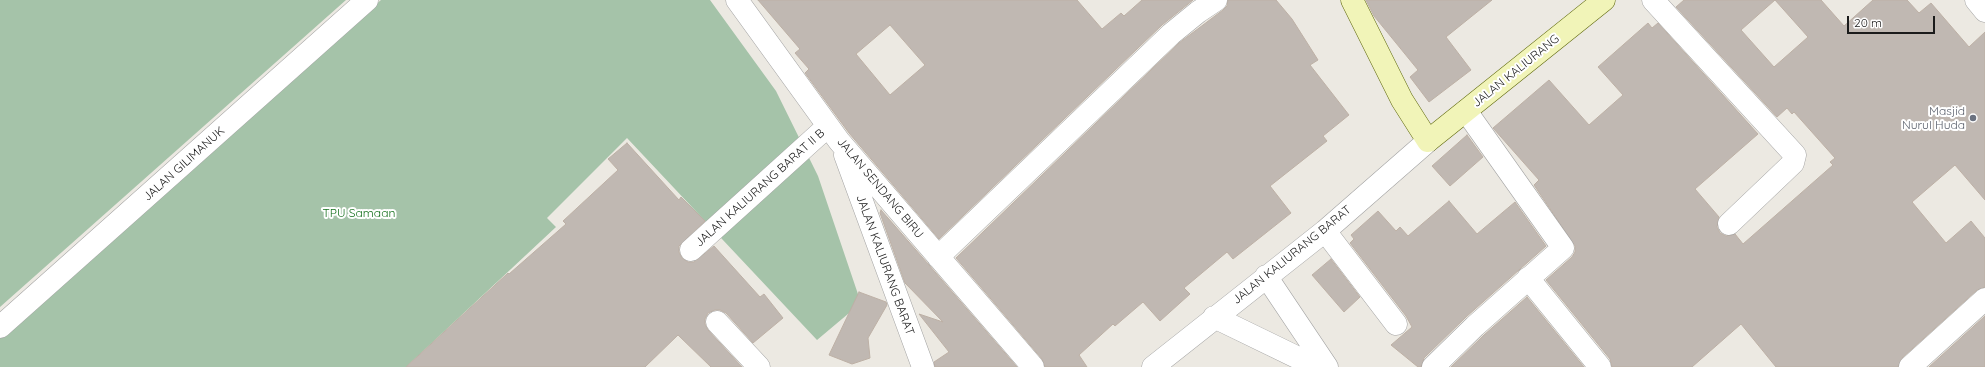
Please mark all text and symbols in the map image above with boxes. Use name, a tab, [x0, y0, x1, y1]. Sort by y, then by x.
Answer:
scale bar	[1849, 8, 1937, 34]
text: 20 m	[1854, 15, 1882, 30]
street label: JALAN KALIURANG	[1470, 32, 1562, 110]
place label: Masjid Nurul Huda	[1902, 104, 1965, 132]
marker: Masjid Nurul Huda	[1968, 113, 1978, 123]
street label: JALAN GILIMANUK	[140, 124, 228, 204]
street label: JALAN KALIURANG BARAT II B	[692, 126, 828, 250]
street label: JALAN SENDANG BIRU	[834, 135, 926, 241]
street label: JALAN KALIURANG BARAT	[853, 193, 917, 337]
street label: JALAN KALIURANG BARAT	[1230, 203, 1354, 307]
park label: TPU Samaan	[323, 206, 395, 220]

